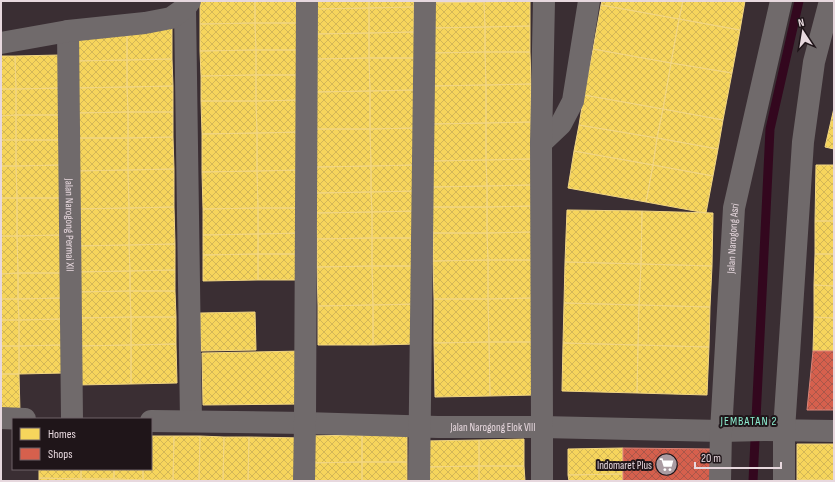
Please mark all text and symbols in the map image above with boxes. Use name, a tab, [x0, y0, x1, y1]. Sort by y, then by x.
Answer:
north arrow	[783, 12, 823, 52]
text: N	[797, 16, 805, 30]
street label: Jalan Narogong Permai XII	[63, 177, 77, 272]
street label: Jalan Narogong Asri	[724, 202, 741, 275]
district label: JEMBATAN 2	[720, 414, 777, 429]
legend	[12, 418, 152, 470]
street label: Jalan Narogong Elok VIII	[449, 421, 536, 434]
text: Homes	[48, 427, 76, 442]
scale bar	[695, 444, 781, 470]
text: Shops	[48, 447, 73, 462]
text: 20 m	[701, 451, 721, 466]
supermarket icon: Indomaret Plus	[654, 452, 680, 478]
place label: Indomaret Plus	[597, 459, 652, 472]

